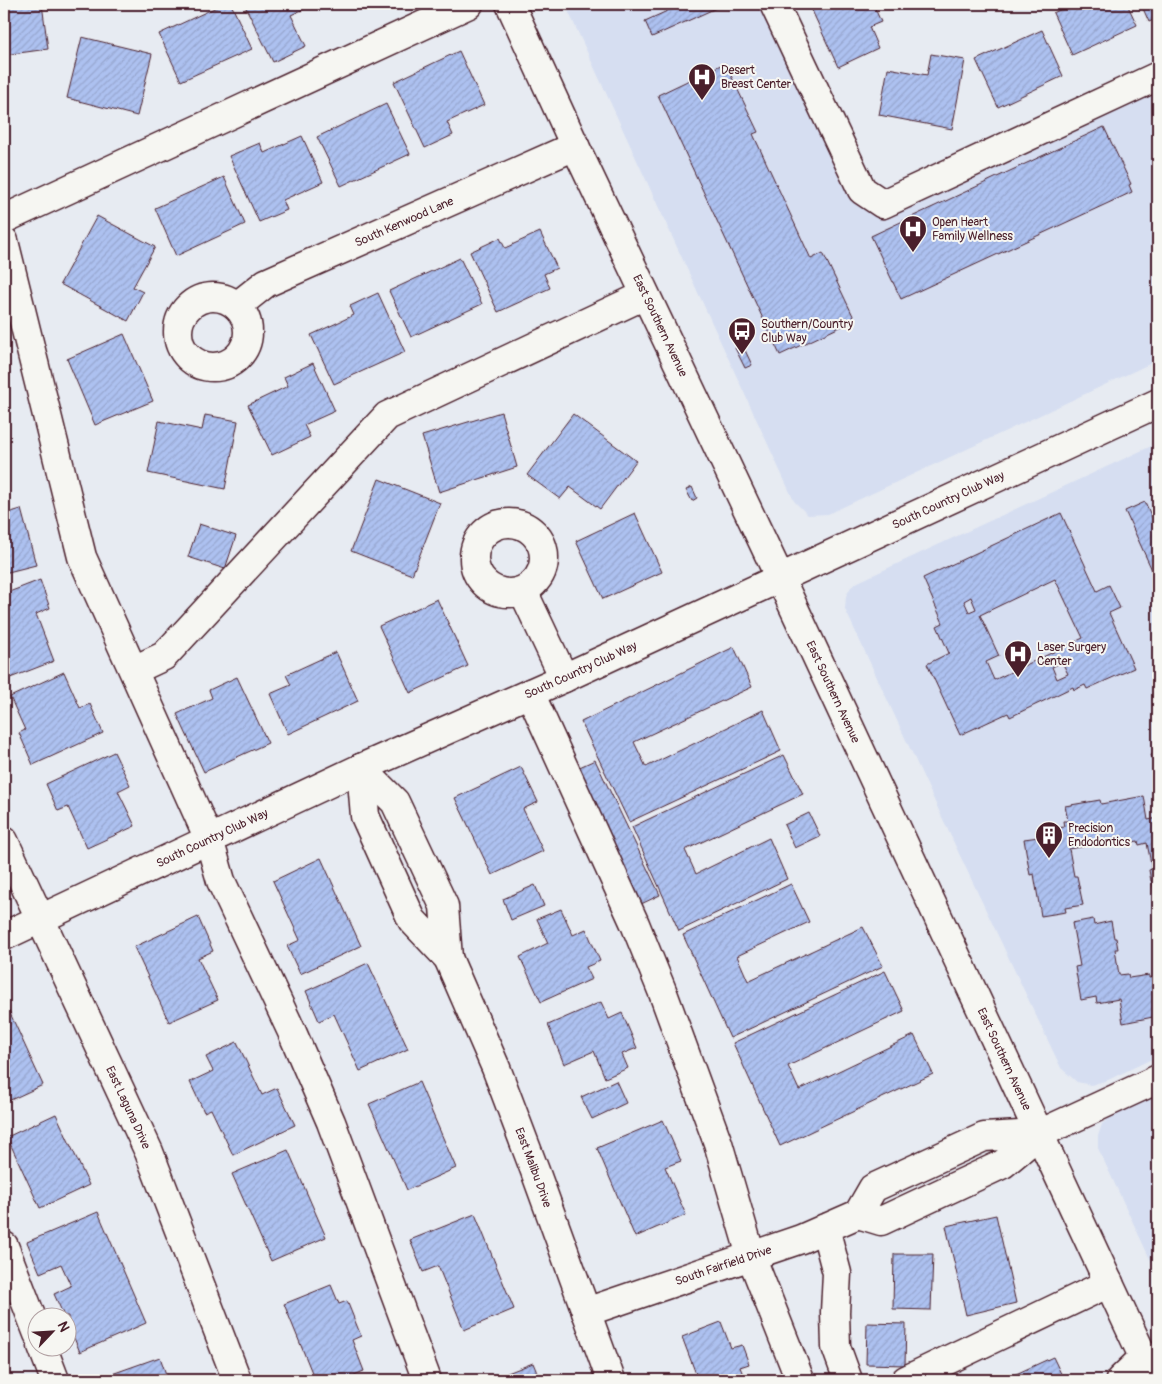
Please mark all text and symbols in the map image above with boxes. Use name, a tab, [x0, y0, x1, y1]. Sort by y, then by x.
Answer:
hospital icon: Desert Breast Center	[687, 62, 717, 101]
place label: Desert Breast Center	[721, 63, 792, 92]
street label: South Kenwood Lane	[352, 194, 456, 251]
hospital icon: Open Heart Family Wellness	[898, 214, 928, 253]
place label: Open Heart Family Wellness	[932, 215, 1013, 244]
street label: East Southern Avenue	[629, 272, 690, 379]
bus stop icon: Southern/Country Club Way	[727, 316, 757, 355]
place label: Southern/Country Club Way	[761, 317, 853, 346]
street label: South Country Club Way	[890, 468, 1007, 533]
street label: South Country Club Way	[522, 638, 639, 703]
street label: East Southern Avenue	[802, 639, 863, 746]
hospital icon: Laser Surgery Center	[1003, 639, 1033, 678]
place label: Laser Surgery Center	[1037, 640, 1106, 669]
street label: South Country Club Way	[154, 806, 271, 871]
building icon: Precision Endodontics	[1034, 820, 1064, 859]
place label: Precision Endodontics	[1068, 821, 1131, 850]
street label: East Southern Avenue	[974, 1006, 1034, 1113]
street label: East Laguna Drive	[102, 1064, 154, 1152]
street label: East Malibu Drive	[511, 1126, 555, 1210]
street label: South Fairfield Drive	[673, 1242, 774, 1289]
north arrow	[28, 1306, 78, 1356]
text: N	[54, 1319, 73, 1335]

